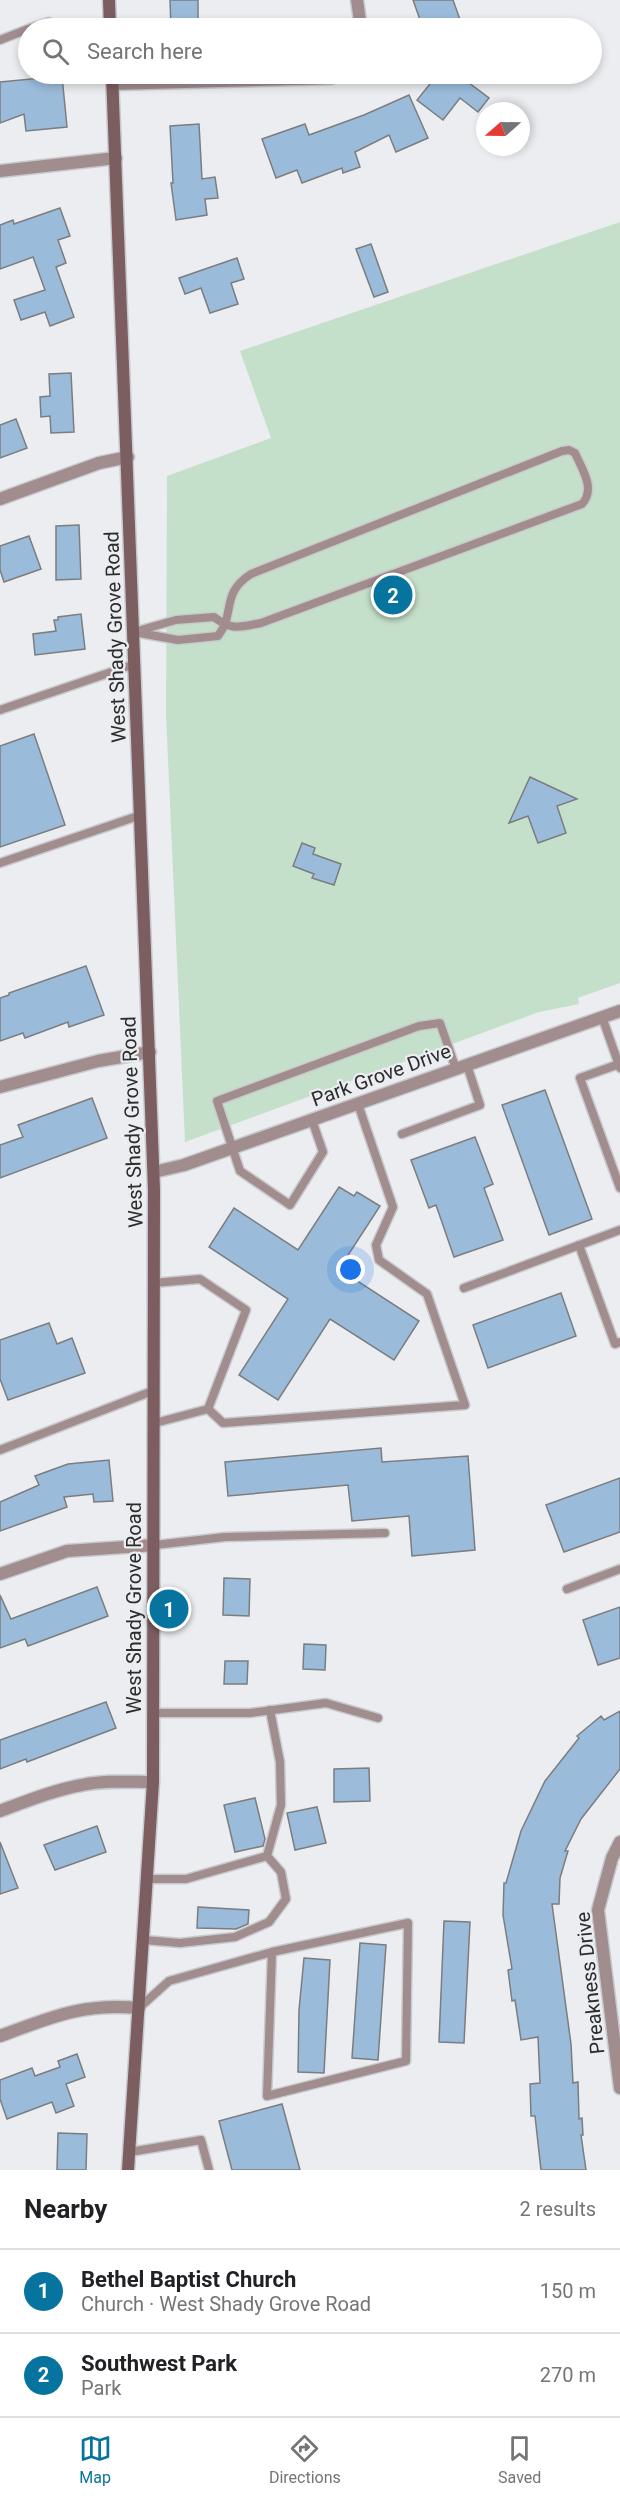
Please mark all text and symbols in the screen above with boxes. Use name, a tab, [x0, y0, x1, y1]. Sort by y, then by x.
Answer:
search box	[18, 18, 602, 84]
icon: search	[39, 35, 72, 68]
text: Search here	[87, 39, 203, 64]
north arrow	[476, 102, 530, 156]
street label: West Shady Grove Road	[99, 531, 131, 743]
pin: 2	[374, 572, 412, 618]
street label: West Shady Grove Road	[116, 1016, 148, 1228]
street label: Park Grove Drive	[308, 1039, 454, 1111]
your location	[336, 1255, 365, 1284]
street label: West Shady Grove Road	[122, 1502, 146, 1714]
pin: 1	[150, 1586, 188, 1632]
street label: Preakness Drive	[571, 1911, 609, 2055]
text: Nearby	[24, 2194, 107, 2224]
text: 2 results	[520, 2197, 596, 2221]
text: Bethel Baptist Church	[81, 2267, 296, 2292]
text: 1	[38, 2279, 49, 2303]
text: 150 m	[540, 2279, 596, 2303]
text: Church · West Shady Grove Road	[81, 2292, 371, 2316]
text: Southwest Park	[81, 2351, 237, 2376]
text: 2	[38, 2363, 49, 2387]
text: 270 m	[540, 2363, 596, 2387]
text: Park	[81, 2376, 121, 2400]
tab: Map	[79, 2432, 112, 2487]
tab: Directions	[269, 2432, 341, 2487]
tab: Saved	[498, 2432, 541, 2487]

